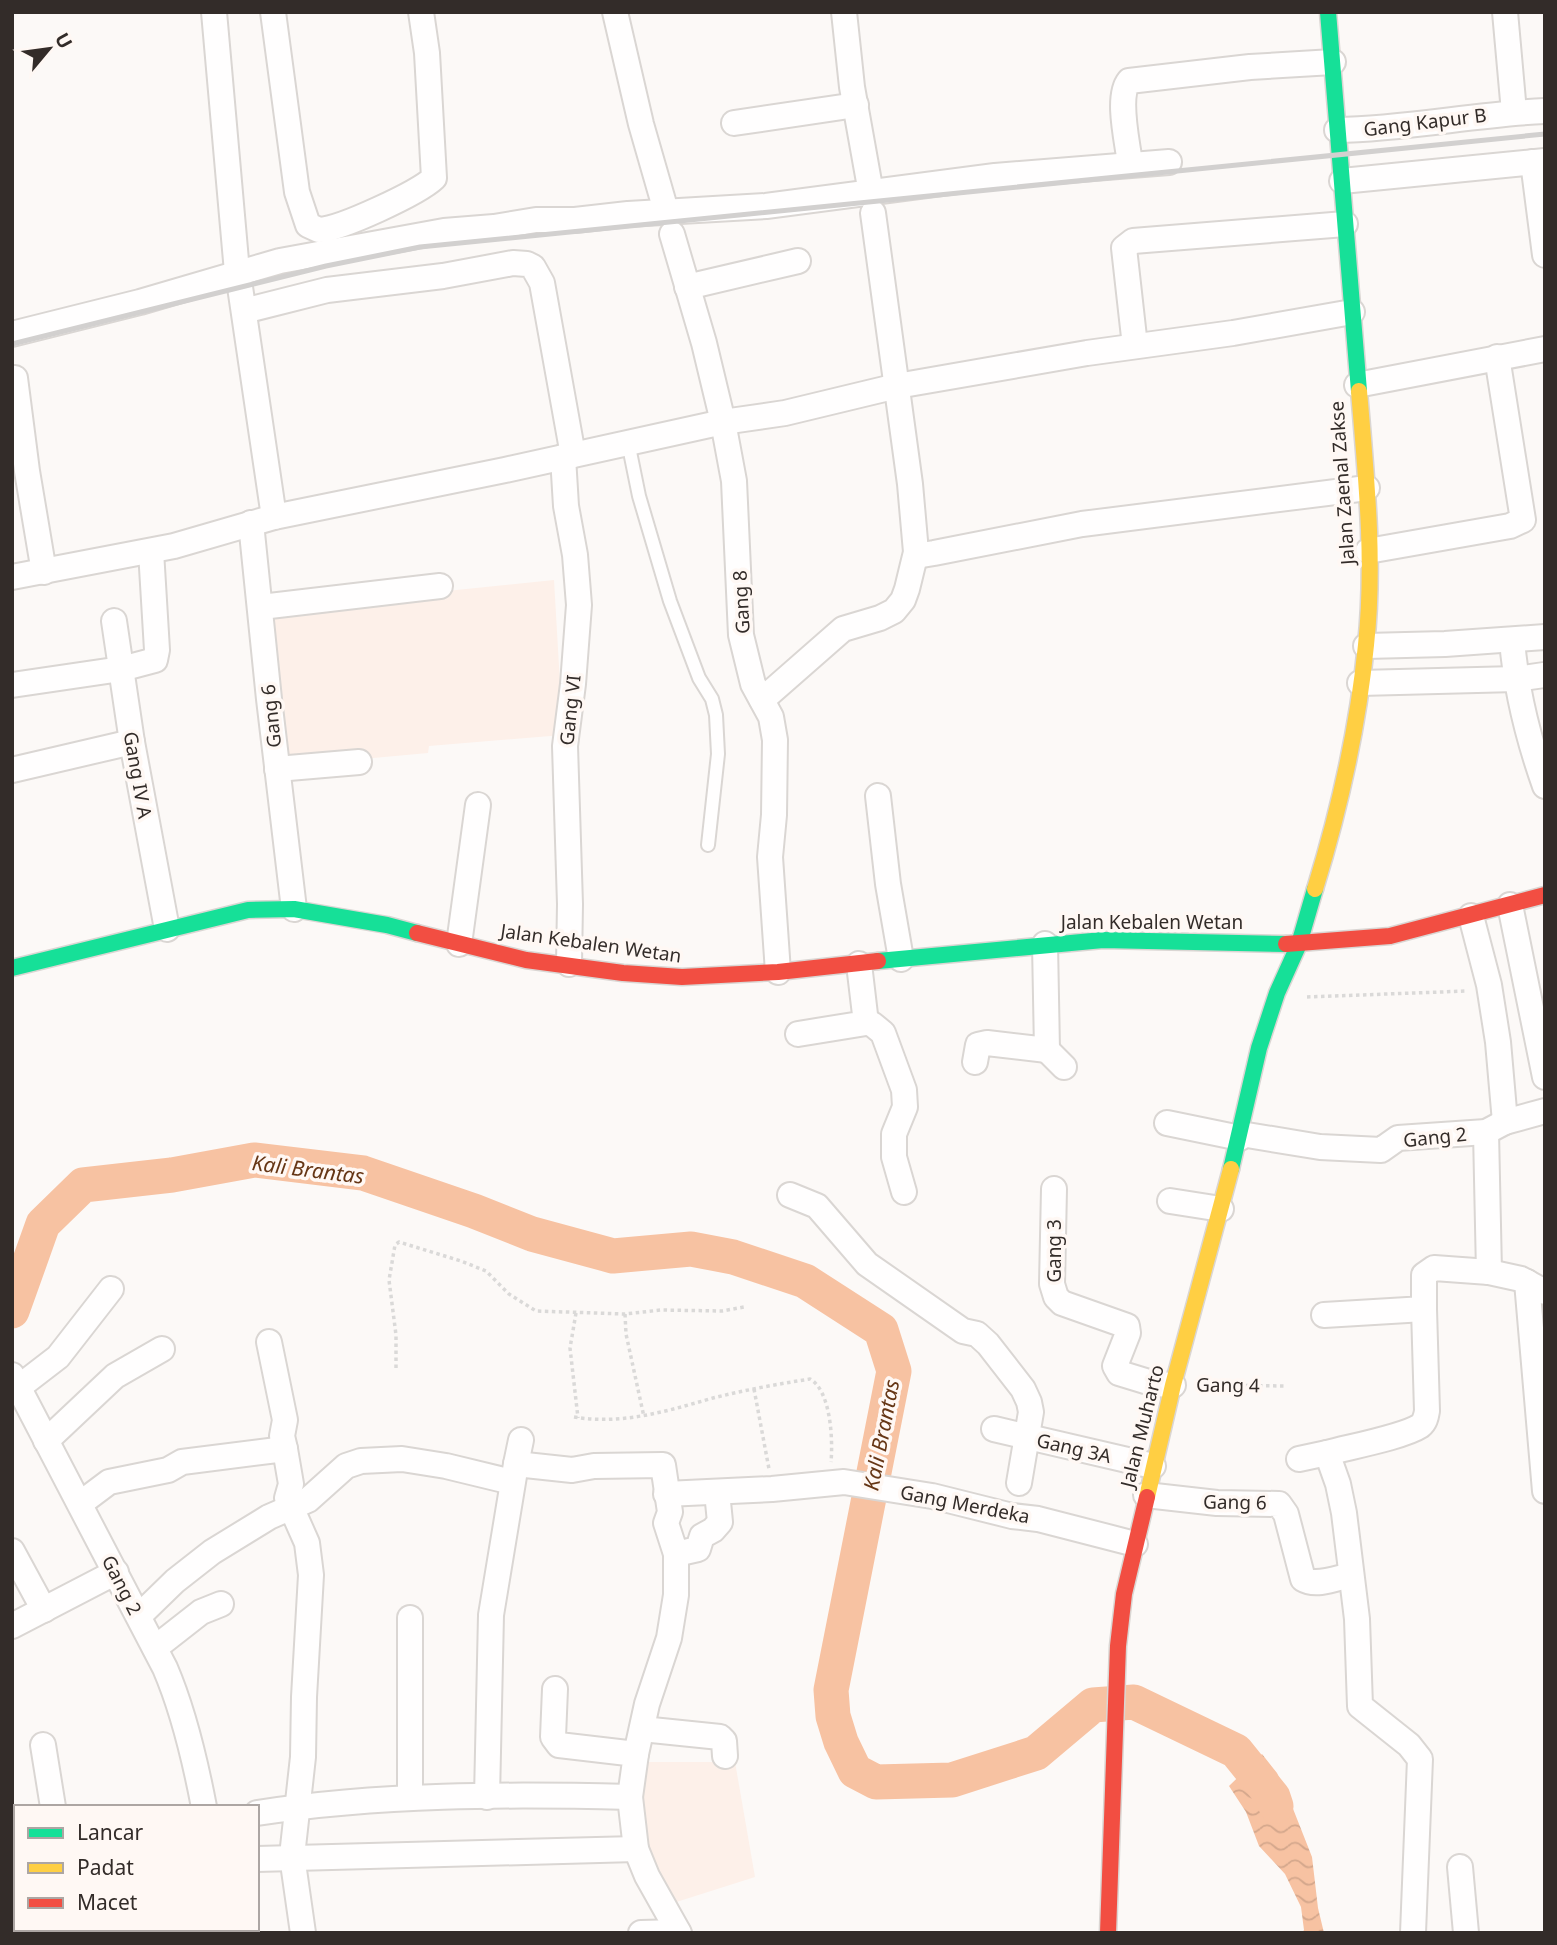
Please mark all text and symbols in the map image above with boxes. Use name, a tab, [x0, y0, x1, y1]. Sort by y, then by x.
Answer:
north arrow	[14, 14, 84, 84]
text: U	[49, 28, 79, 53]
street label: Gang Kapur B	[1362, 102, 1488, 142]
street label: Jalan Zaenal Zakse	[1323, 400, 1361, 568]
street label: Gang 8	[726, 569, 756, 635]
street label: Gang VI	[553, 673, 587, 747]
street label: Gang 6	[255, 683, 287, 749]
street label: Gang IV A	[118, 730, 159, 821]
street label: Jalan Kebalen Wetan	[1059, 909, 1243, 935]
street label: Jalan Kebalen Wetan	[497, 917, 683, 969]
street label: Gang 2	[1402, 1121, 1468, 1153]
water label: Kali Brantas	[250, 1148, 366, 1190]
street label: Gang 3	[1041, 1219, 1067, 1283]
street label: Jalan Muharto	[1114, 1362, 1170, 1492]
street label: Gang 4	[1196, 1371, 1260, 1399]
water label: Kali Brantas	[857, 1377, 905, 1493]
street label: Gang 3A	[1034, 1427, 1115, 1469]
street label: Gang Merdeka	[898, 1479, 1032, 1529]
street label: Gang 6	[1203, 1488, 1267, 1516]
street label: Gang 2	[96, 1551, 148, 1619]
legend	[14, 1805, 259, 1931]
text: Lancar	[77, 1818, 144, 1846]
text: Padat	[77, 1853, 134, 1881]
text: Macet	[77, 1888, 138, 1916]

